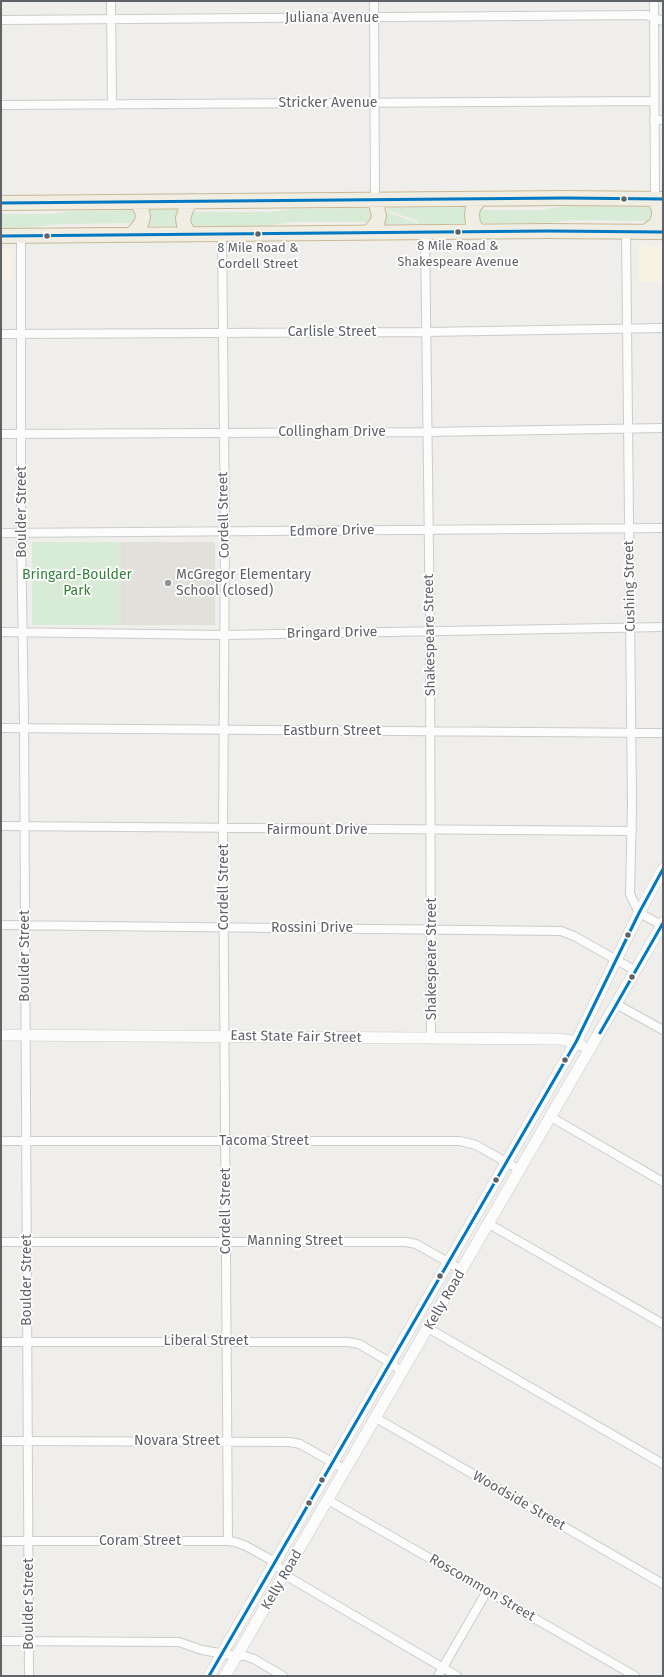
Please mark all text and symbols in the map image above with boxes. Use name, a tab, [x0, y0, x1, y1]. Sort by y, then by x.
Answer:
street label: Juliana Avenue	[285, 10, 379, 26]
street label: Stricker Avenue	[279, 95, 377, 111]
unlabelled marker	[619, 194, 629, 204]
marker: 8 Mile Road & Shakespeare Avenue	[453, 227, 463, 237]
marker: 8 Mile Road & Cordell Street	[253, 229, 263, 239]
unlabelled marker	[42, 231, 52, 241]
place label: 8 Mile Road & Shakespeare Avenue	[397, 238, 519, 269]
place label: 8 Mile Road & Cordell Street	[217, 240, 299, 271]
street label: Carlisle Street	[288, 324, 376, 340]
street label: Collingham Drive	[278, 424, 386, 440]
street label: Boulder Street	[14, 466, 30, 558]
street label: Cordell Street	[215, 472, 233, 558]
street label: Edmore Drive	[289, 522, 375, 540]
street label: Cushing Street	[621, 540, 639, 632]
park label: Bringard-Boulder Park	[22, 567, 132, 600]
place label: McGregor Elementary School (closed)	[176, 567, 311, 600]
street label: Shakespeare Street	[421, 574, 439, 696]
marker: McGregor Elementary School (closed)	[163, 578, 173, 588]
street label: Bringard Drive	[287, 624, 377, 642]
street label: Eastburn Street	[283, 723, 381, 739]
street label: Fairmount Drive	[266, 822, 368, 838]
street label: Cordell Street	[216, 844, 232, 930]
street label: Shakespeare Street	[424, 898, 440, 1020]
street label: Boulder Street	[17, 910, 33, 1002]
street label: Rossini Drive	[271, 920, 353, 936]
unlabelled marker	[623, 930, 633, 940]
unlabelled marker	[627, 972, 637, 982]
street label: East State Fair Street	[230, 1027, 362, 1047]
unlabelled marker	[560, 1055, 570, 1065]
street label: Tacoma Street	[219, 1133, 309, 1149]
street label: Cordell Street	[218, 1168, 234, 1254]
unlabelled marker	[491, 1175, 501, 1185]
street label: Manning Street	[247, 1233, 343, 1249]
street label: Boulder Street	[19, 1234, 35, 1326]
street label: Kelly Road	[421, 1267, 469, 1333]
unlabelled marker	[435, 1271, 445, 1281]
street label: Liberal Street	[163, 1333, 249, 1349]
street label: Novara Street	[134, 1433, 220, 1449]
street label: Woodside Street	[470, 1468, 568, 1534]
unlabelled marker	[317, 1475, 327, 1485]
unlabelled marker	[304, 1498, 314, 1508]
street label: Coram Street	[99, 1533, 181, 1549]
street label: Kelly Road	[258, 1547, 306, 1613]
street label: Roscommon Street	[426, 1551, 538, 1625]
street label: Boulder Street	[21, 1558, 37, 1650]

